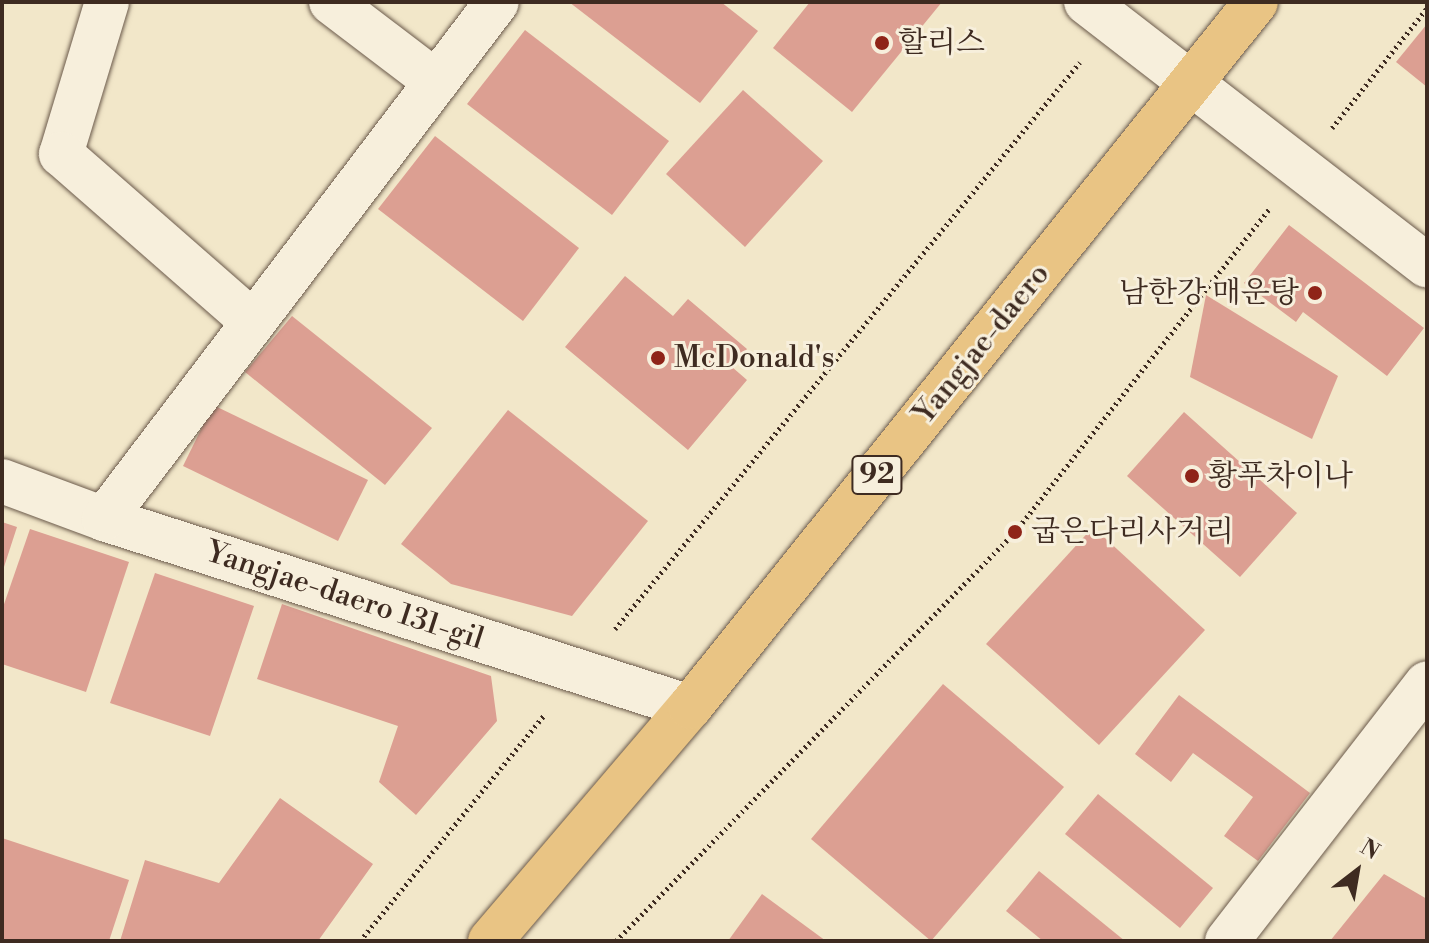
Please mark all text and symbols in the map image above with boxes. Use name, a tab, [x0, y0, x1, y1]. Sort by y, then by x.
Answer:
place label: 할리스	[898, 25, 985, 61]
marker: 할리스	[873, 34, 891, 52]
street label: Yangjae-daero	[906, 257, 1058, 431]
place label: 남한강 매운탕	[1119, 275, 1299, 311]
marker: 남한강 매운탕	[1306, 284, 1324, 302]
place label: McDonald's	[674, 340, 835, 376]
marker: McDonald's	[649, 349, 667, 367]
road number: 92	[851, 451, 903, 499]
place label: 황푸차이나	[1208, 458, 1353, 494]
marker: 황푸차이나	[1183, 467, 1201, 485]
place label: 굽은다리사거리	[1031, 514, 1234, 550]
marker: 굽은다리사거리	[1006, 523, 1024, 541]
street label: Yangjae-daero 131-gil	[202, 534, 488, 658]
north arrow	[1317, 831, 1397, 911]
text: N	[1355, 834, 1384, 866]

